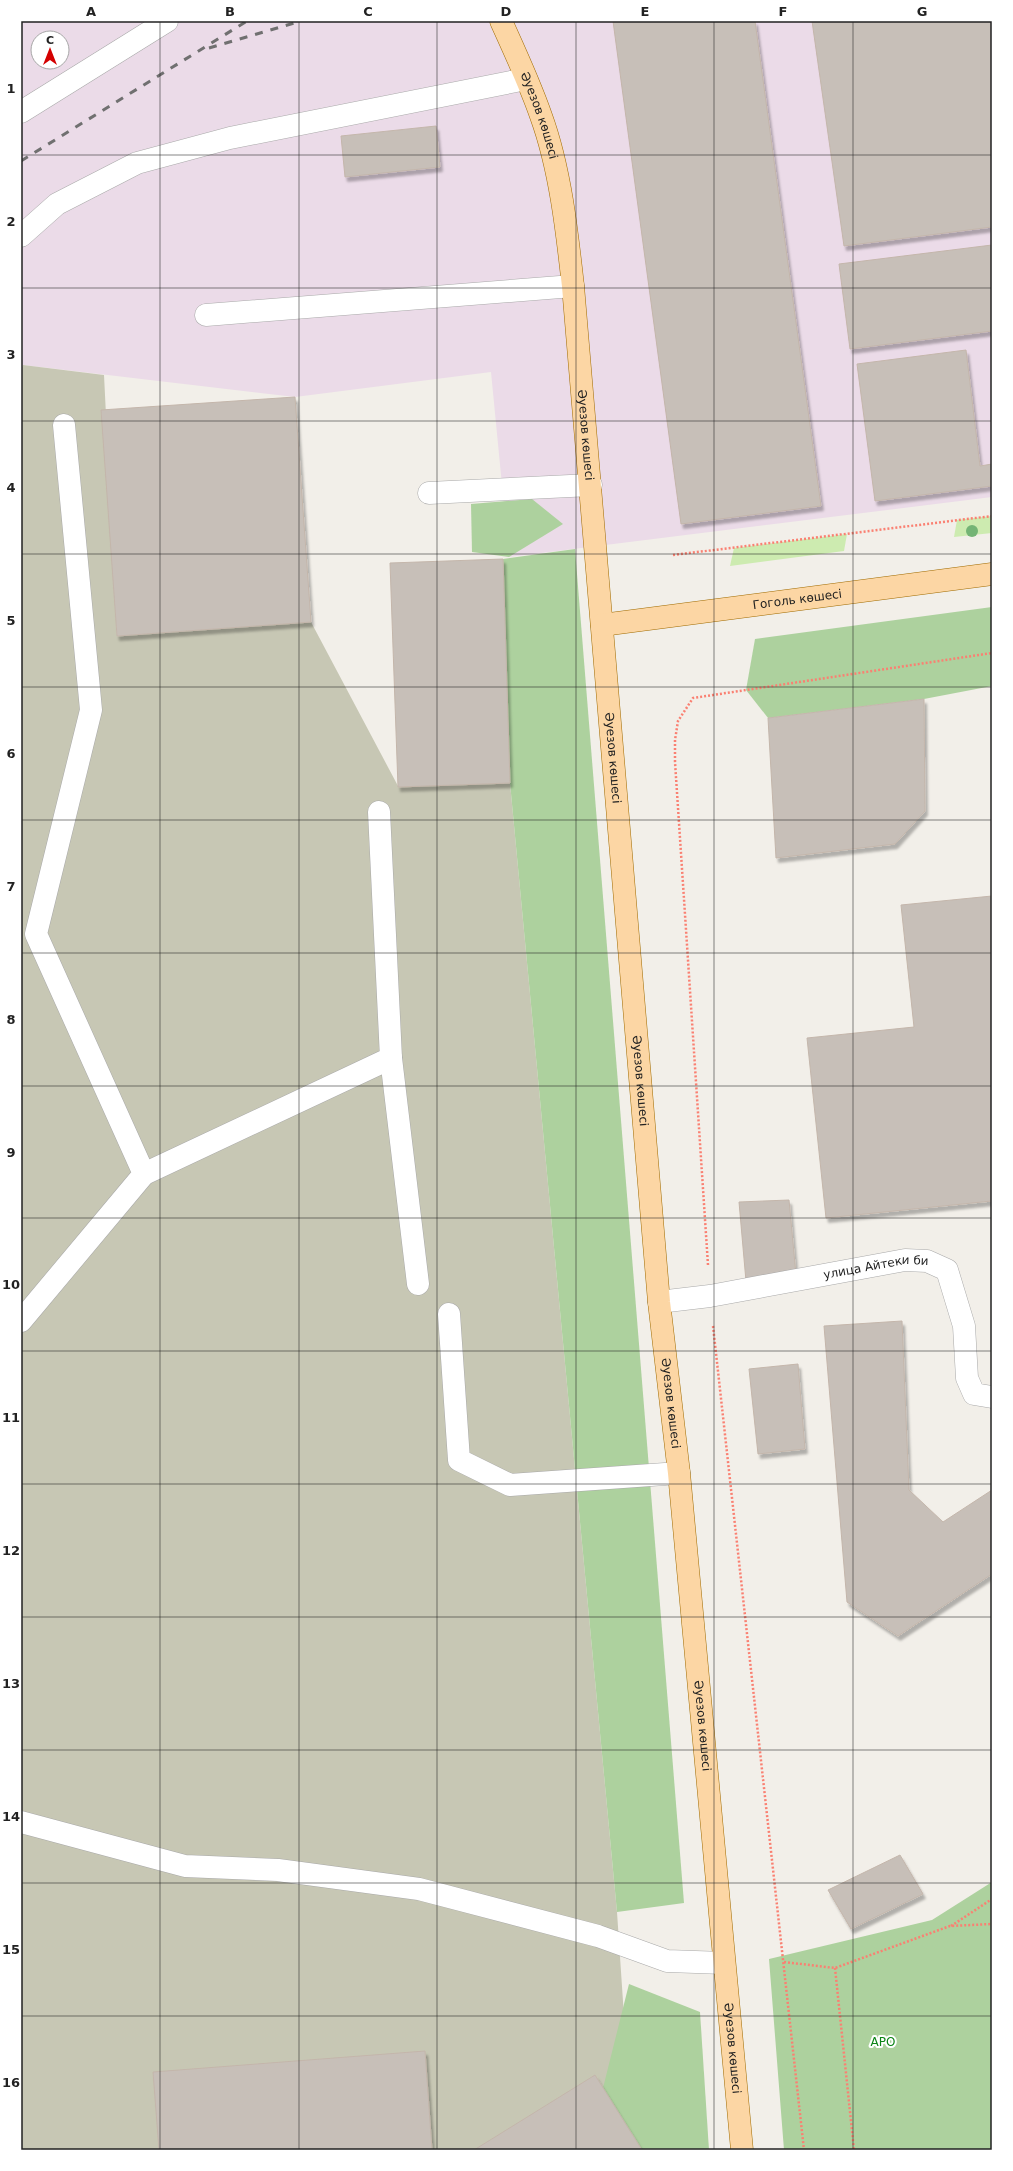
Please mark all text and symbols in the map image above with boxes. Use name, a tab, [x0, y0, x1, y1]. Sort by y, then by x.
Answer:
text: A	[86, 4, 96, 19]
text: B	[225, 4, 235, 19]
text: C	[363, 4, 373, 19]
text: D	[501, 4, 512, 19]
text: E	[641, 4, 649, 19]
text: F	[779, 4, 787, 19]
text: G	[917, 4, 927, 19]
north arrow	[30, 30, 70, 70]
text: С	[46, 34, 54, 47]
street label: Әуезов көшесі	[518, 70, 560, 160]
text: 1	[6, 81, 16, 96]
text: 2	[6, 214, 16, 229]
text: 3	[6, 347, 16, 362]
street label: Әуезов көшесі	[575, 389, 596, 481]
text: 4	[6, 480, 16, 495]
street label: Гоголь көшесі	[752, 587, 843, 612]
text: 5	[6, 613, 16, 628]
street label: Әуезов көшесі	[602, 712, 624, 804]
text: 6	[6, 746, 16, 761]
text: 7	[6, 879, 16, 894]
text: 8	[6, 1012, 16, 1027]
street label: Әуезов көшесі	[629, 1034, 651, 1127]
text: 9	[6, 1145, 16, 1160]
street label: улица Айтеки би	[822, 1253, 929, 1282]
text: 10	[2, 1277, 20, 1292]
street label: Әуезов көшесі	[659, 1357, 683, 1449]
text: 11	[2, 1410, 20, 1425]
text: 12	[2, 1543, 20, 1558]
text: 13	[2, 1676, 20, 1691]
street label: Әуезов көшесі	[691, 1679, 714, 1772]
text: 14	[2, 1809, 20, 1824]
text: 15	[2, 1942, 20, 1957]
street label: Әуезов көшесі	[721, 2002, 744, 2094]
park label: АРО	[871, 2035, 895, 2049]
text: 16	[2, 2075, 20, 2090]

